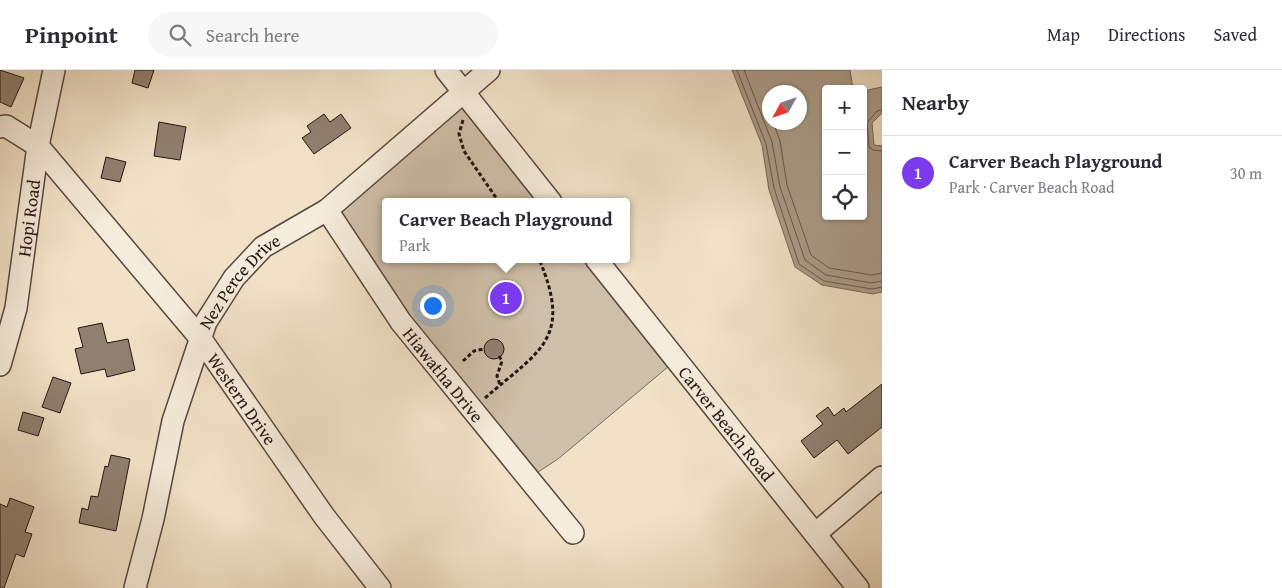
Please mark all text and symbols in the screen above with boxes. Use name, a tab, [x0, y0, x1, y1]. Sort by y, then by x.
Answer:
search box	[148, 12, 498, 57]
text: Pinpoint	[25, 17, 118, 52]
icon: search	[166, 21, 194, 49]
text: Search here	[206, 21, 299, 49]
text: Map	[1047, 21, 1080, 48]
text: Directions	[1108, 21, 1185, 48]
text: Saved	[1213, 21, 1257, 48]
north arrow	[762, 85, 807, 130]
map controls	[822, 85, 867, 220]
button: +	[822, 85, 867, 130]
text: Nearby	[902, 87, 969, 118]
button: −	[822, 130, 867, 175]
text: Carver Beach Playground	[949, 147, 1162, 175]
text: 1	[914, 161, 922, 185]
text: 30 m	[1230, 161, 1262, 185]
button: locate	[822, 175, 867, 220]
text: Park · Carver Beach Road	[949, 175, 1115, 199]
street label: Hopi Road	[10, 177, 47, 258]
popup	[382, 198, 630, 263]
text: Carver Beach Playground	[399, 205, 613, 233]
street label: Nez Perce Drive	[192, 226, 285, 334]
text: Park	[399, 233, 430, 257]
pin: 1	[490, 279, 522, 317]
your location	[420, 293, 446, 319]
street label: Hiawatha Drive	[397, 321, 491, 428]
street label: Western Drive	[201, 347, 284, 450]
street label: Carver Beach Road	[672, 360, 781, 487]

